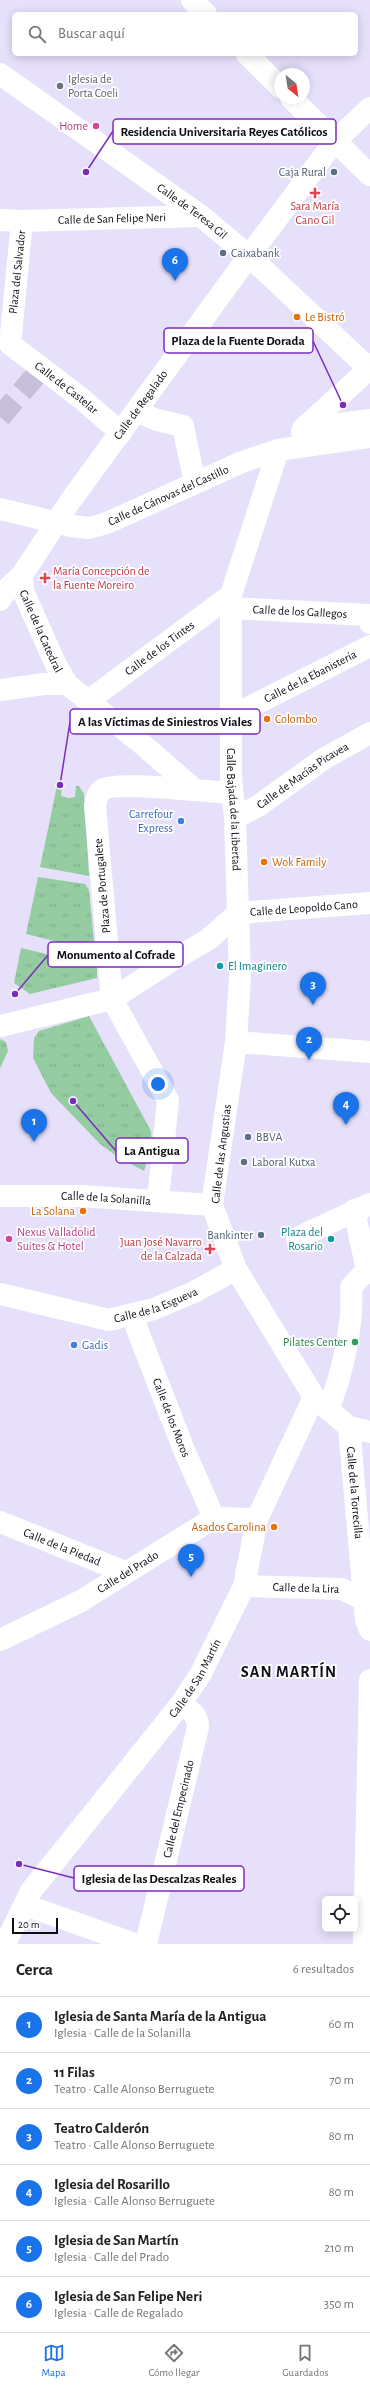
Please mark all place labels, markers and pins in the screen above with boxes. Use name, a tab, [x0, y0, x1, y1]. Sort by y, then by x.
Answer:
place label: Iglesia de Porta Coeli	[68, 73, 118, 99]
marker: Iglesia de Porta Coeli	[55, 81, 65, 91]
callout: Residencia Universitaria Reyes Católicos	[113, 119, 336, 144]
place label: Home	[59, 120, 88, 132]
marker: Home	[91, 121, 101, 131]
place label: Caja Rural	[279, 166, 326, 179]
marker: Caja Rural	[329, 167, 339, 177]
marker: Sara María Cano Gil	[310, 188, 320, 198]
place label: Sara María Cano Gil	[290, 200, 340, 226]
place label: Caixabank	[231, 247, 280, 259]
pin: 6	[162, 248, 188, 281]
marker: Caixabank	[218, 248, 228, 258]
place label: Le Bistró	[305, 311, 345, 323]
marker: Le Bistró	[292, 312, 302, 322]
callout: Plaza de la Fuente Dorada	[164, 328, 313, 353]
place label: María Concepción de la Fuente Moreiro	[53, 565, 150, 591]
marker: María Concepción de la Fuente Moreiro	[40, 573, 50, 583]
callout: A las Víctimas de Siniestros Viales	[70, 709, 260, 734]
place label: Colombo	[275, 713, 317, 725]
marker: Colombo	[262, 714, 272, 724]
place label: Carrefour Express	[129, 808, 173, 834]
marker: Carrefour Express	[176, 816, 186, 826]
place label: Wok Family	[272, 856, 326, 869]
marker: Wok Family	[259, 857, 269, 867]
callout: Monumento al Cofrade	[48, 942, 183, 967]
place label: El Imaginero	[228, 960, 287, 972]
marker: El Imaginero	[215, 961, 225, 971]
pin: 3	[300, 972, 326, 1005]
pin: 2	[296, 1027, 322, 1060]
pin: 4	[333, 1092, 359, 1125]
pin: 1	[21, 1109, 47, 1142]
place label: BBVA	[256, 1131, 282, 1143]
marker: BBVA	[243, 1132, 253, 1142]
callout: La Antigua	[116, 1138, 188, 1163]
place label: Laboral Kutxa	[252, 1156, 316, 1168]
marker: Laboral Kutxa	[239, 1157, 249, 1167]
place label: La Solana	[31, 1205, 75, 1217]
marker: La Solana	[78, 1206, 88, 1216]
place label: Nexus Valladolid Suites & Hotel	[17, 1226, 96, 1252]
place label: Plaza del Rosario	[281, 1226, 323, 1252]
place label: Bankinter	[207, 1229, 253, 1241]
marker: Bankinter	[256, 1230, 266, 1240]
marker: Nexus Valladolid Suites & Hotel	[4, 1234, 14, 1244]
marker: Plaza del Rosario	[326, 1234, 336, 1244]
place label: Juan José Navarro de la Calzada	[120, 1236, 202, 1262]
marker: Juan José Navarro de la Calzada	[205, 1244, 215, 1254]
place label: Pilates Center	[283, 1336, 347, 1348]
marker: Pilates Center	[350, 1337, 360, 1347]
place label: Gadis	[82, 1339, 108, 1351]
marker: Gadis	[69, 1340, 79, 1350]
place label: Asados Carolina	[192, 1521, 266, 1533]
marker: Asados Carolina	[269, 1522, 279, 1532]
pin: 5	[178, 1544, 204, 1577]
callout: Iglesia de las Descalzas Reales	[74, 1866, 244, 1891]

